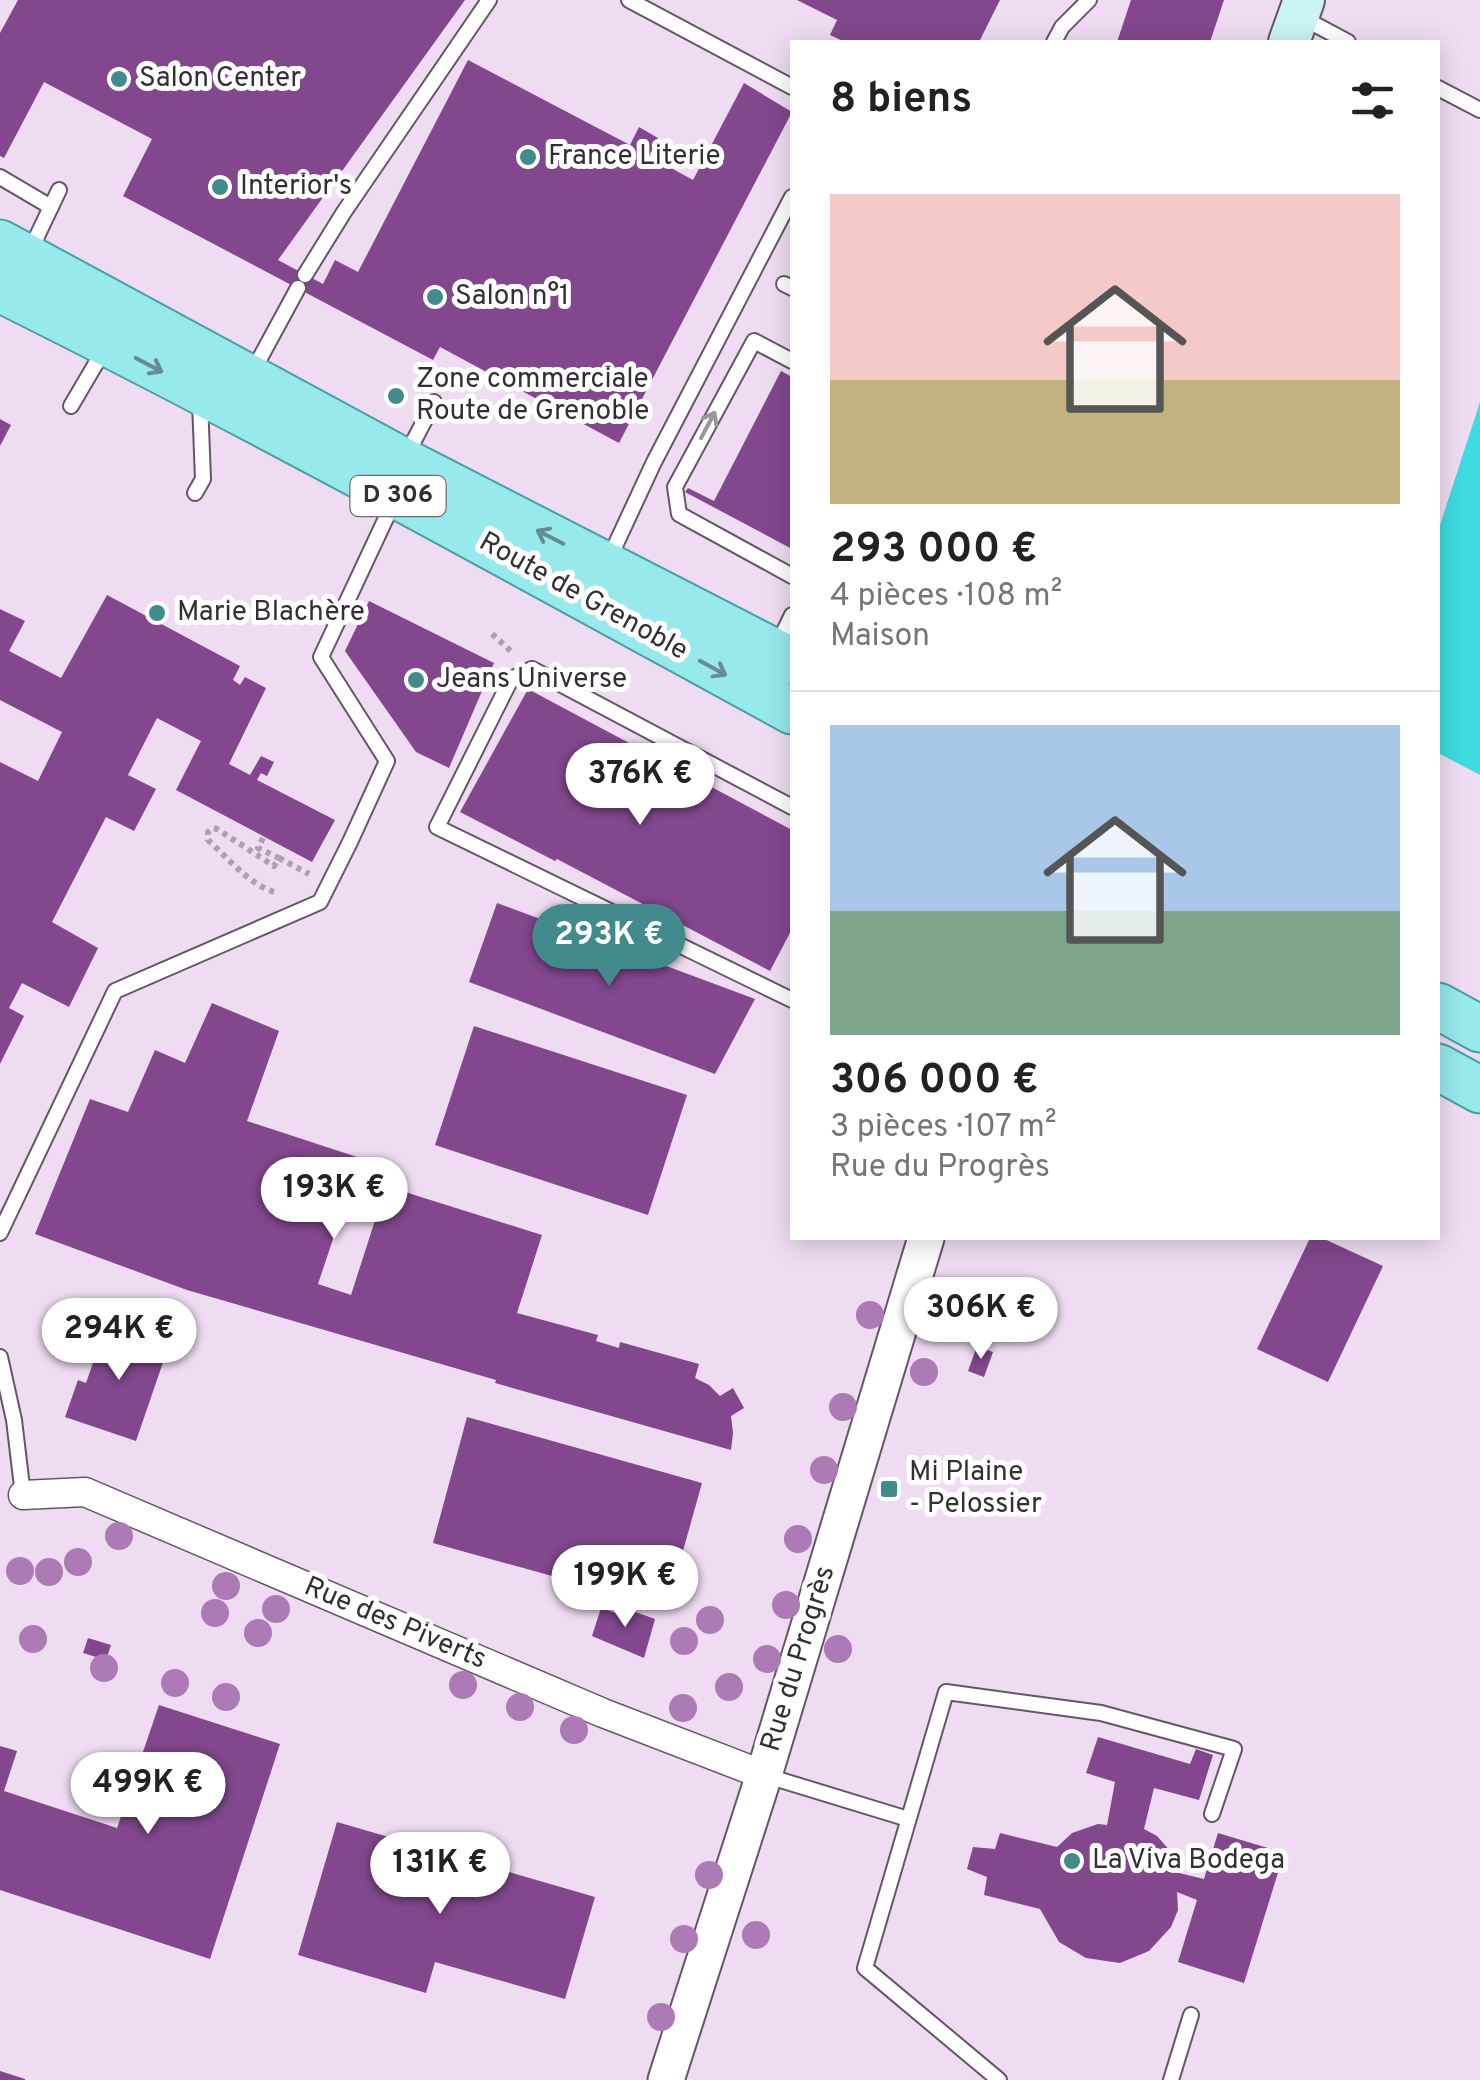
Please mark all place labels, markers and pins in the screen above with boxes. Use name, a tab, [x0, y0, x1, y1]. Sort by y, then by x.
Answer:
place label: Salon Center	[139, 61, 301, 97]
marker: Salon Center	[108, 68, 130, 90]
place label: France Literie	[548, 139, 720, 175]
marker: France Literie	[517, 146, 539, 168]
place label: Interior's	[240, 169, 352, 205]
marker: Interior's	[209, 176, 231, 198]
place label: Salon n°1	[455, 279, 569, 315]
marker: Salon n°1	[424, 286, 446, 308]
place label: Zone commerciale Route de Grenoble	[416, 362, 649, 430]
marker: Zone commerciale Route de Grenoble	[385, 385, 407, 407]
place label: Marie Blachère	[177, 595, 365, 631]
marker: Marie Blachère	[146, 602, 168, 624]
place label: Jeans Universe	[436, 662, 627, 698]
marker: Jeans Universe	[405, 669, 427, 691]
pin: 376K €	[559, 743, 721, 828]
pin: 293K €	[528, 904, 690, 989]
pin: 193K €	[253, 1157, 415, 1242]
pin: 306K €	[900, 1277, 1062, 1362]
pin: 294K €	[38, 1298, 200, 1383]
place label: Mi Plaine - Pelossier	[909, 1455, 1042, 1523]
marker: Mi Plaine - Pelossier	[878, 1478, 900, 1500]
pin: 199K €	[544, 1545, 706, 1630]
pin: 499K €	[67, 1752, 229, 1837]
pin: 131K €	[359, 1832, 521, 1917]
place label: La Viva Bodega	[1092, 1843, 1285, 1879]
marker: La Viva Bodega	[1061, 1850, 1083, 1872]

